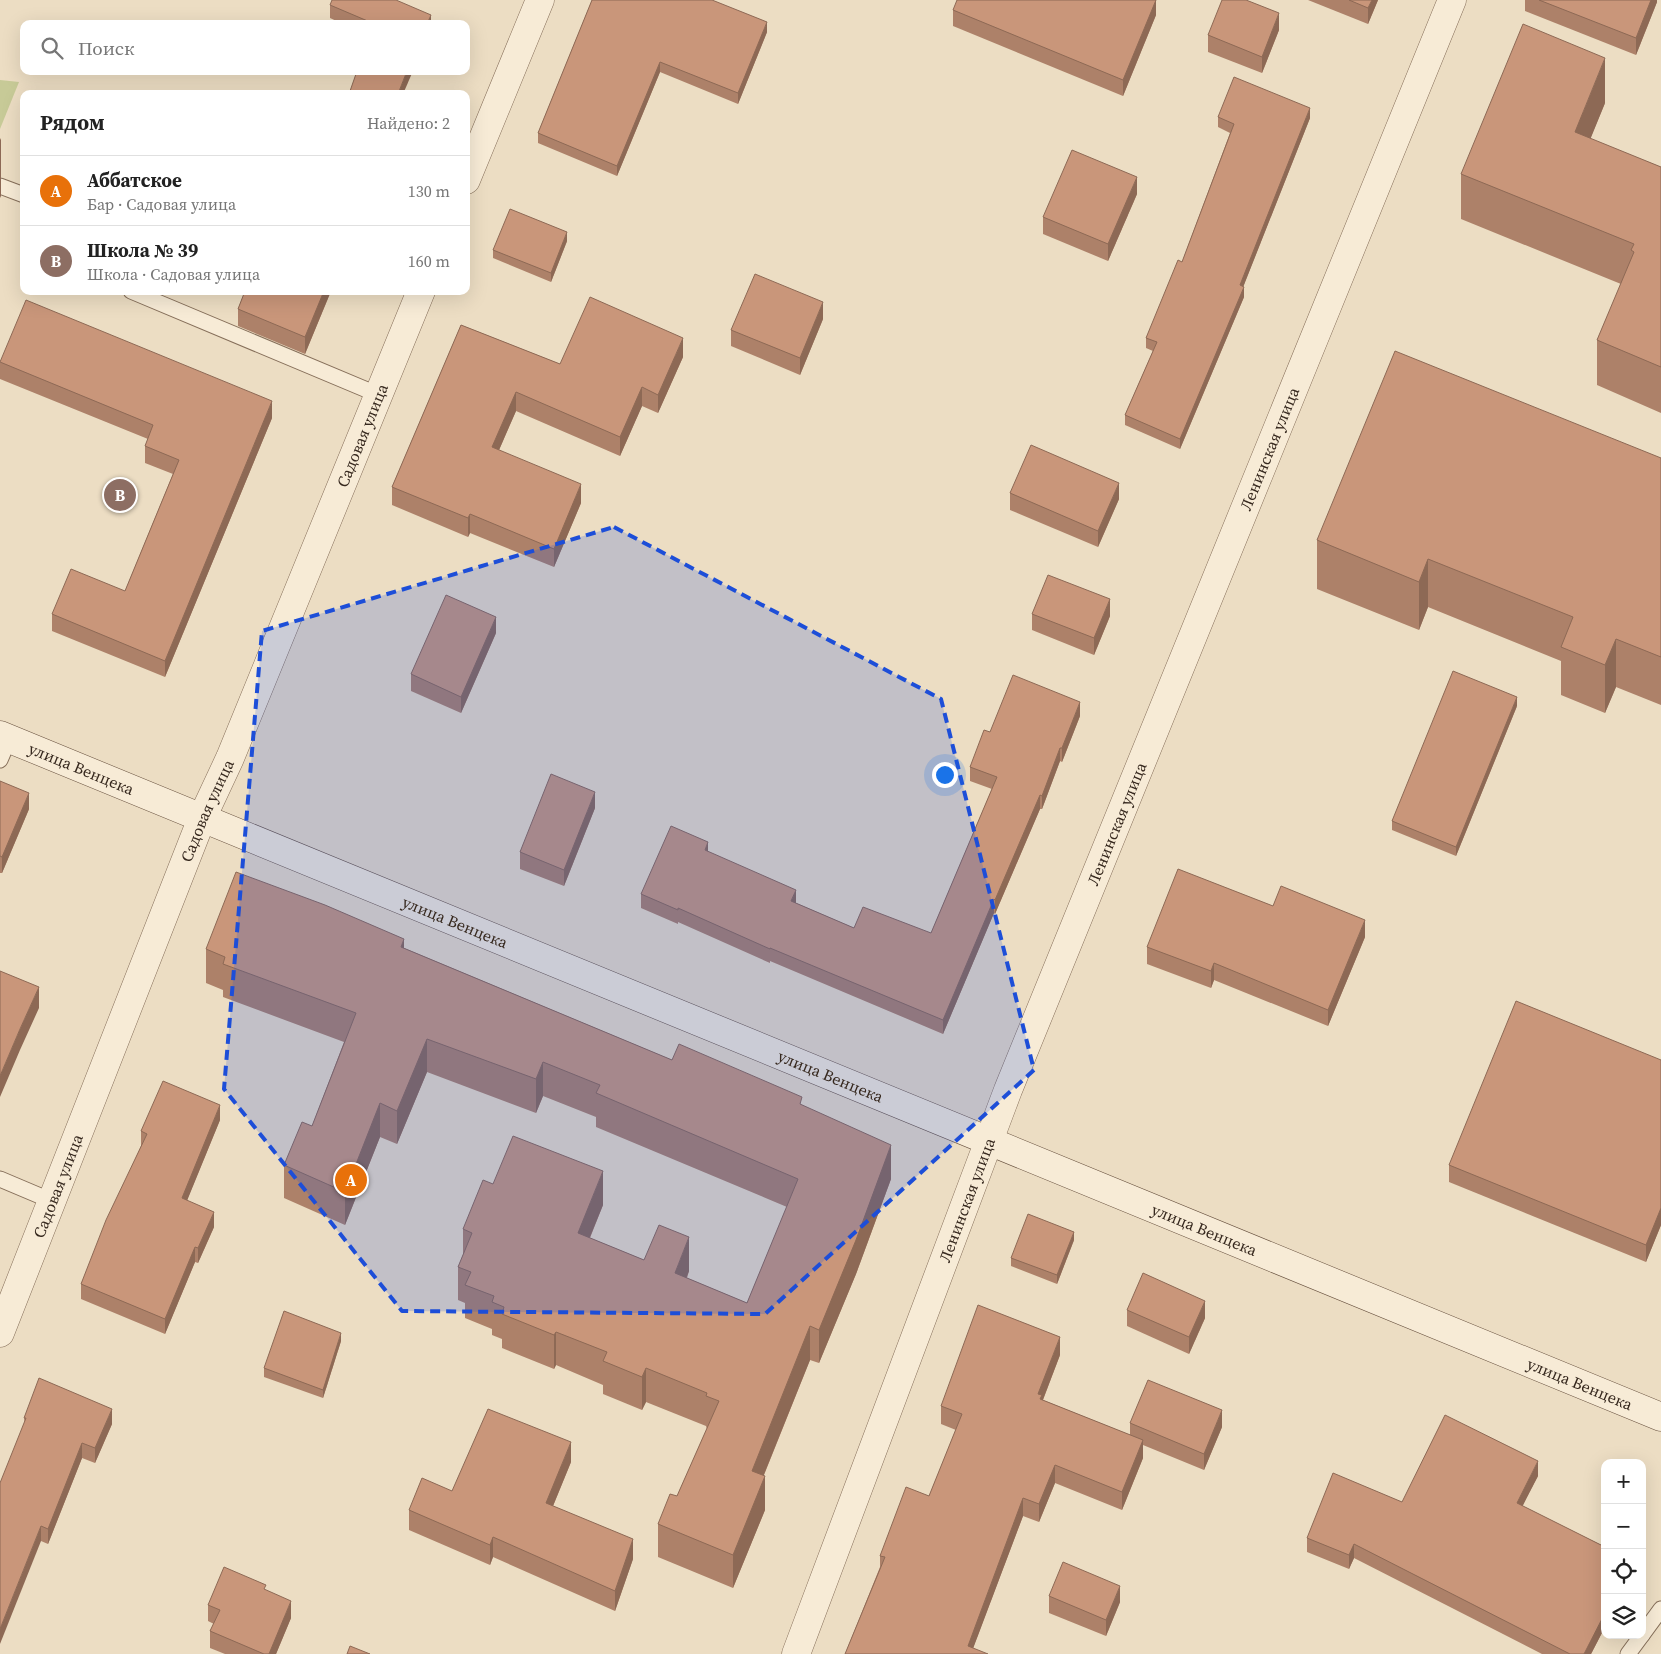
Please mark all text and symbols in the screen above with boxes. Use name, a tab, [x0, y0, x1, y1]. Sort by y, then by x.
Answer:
search box	[20, 20, 470, 75]
icon: search	[38, 34, 66, 62]
text: Поиск	[78, 35, 135, 61]
text: Рядом	[40, 108, 105, 137]
text: Найдено: 2	[367, 112, 450, 134]
text: Аббатское	[87, 167, 182, 193]
text: A	[51, 180, 61, 202]
text: 130 m	[408, 180, 450, 202]
text: Бар · Садовая улица	[87, 193, 236, 215]
text: Школа № 39	[87, 237, 198, 263]
text: B	[51, 250, 61, 272]
text: 160 m	[408, 250, 450, 272]
text: Школа · Садовая улица	[87, 263, 260, 285]
street label: Садовая улица	[331, 380, 393, 490]
street label: Ленинская улица	[1234, 383, 1305, 514]
pin: B	[104, 476, 136, 514]
street label: улица Венцека	[25, 737, 138, 800]
street label: Садовая улица	[175, 755, 239, 865]
street label: Ленинская улица	[1081, 758, 1152, 889]
your location	[932, 762, 958, 788]
street label: улица Венцека	[399, 890, 512, 954]
street label: улица Венцека	[775, 1045, 888, 1108]
street label: Садовая улица	[27, 1130, 88, 1241]
street label: Ленинская улица	[933, 1134, 1000, 1265]
pin: A	[335, 1161, 367, 1199]
street label: улица Венцека	[1148, 1198, 1261, 1261]
street label: улица Венцека	[1524, 1352, 1637, 1416]
map controls	[1601, 1459, 1646, 1639]
button: +	[1601, 1459, 1646, 1504]
button: −	[1601, 1504, 1646, 1549]
button: locate	[1601, 1549, 1646, 1594]
button: layers	[1601, 1594, 1646, 1639]

